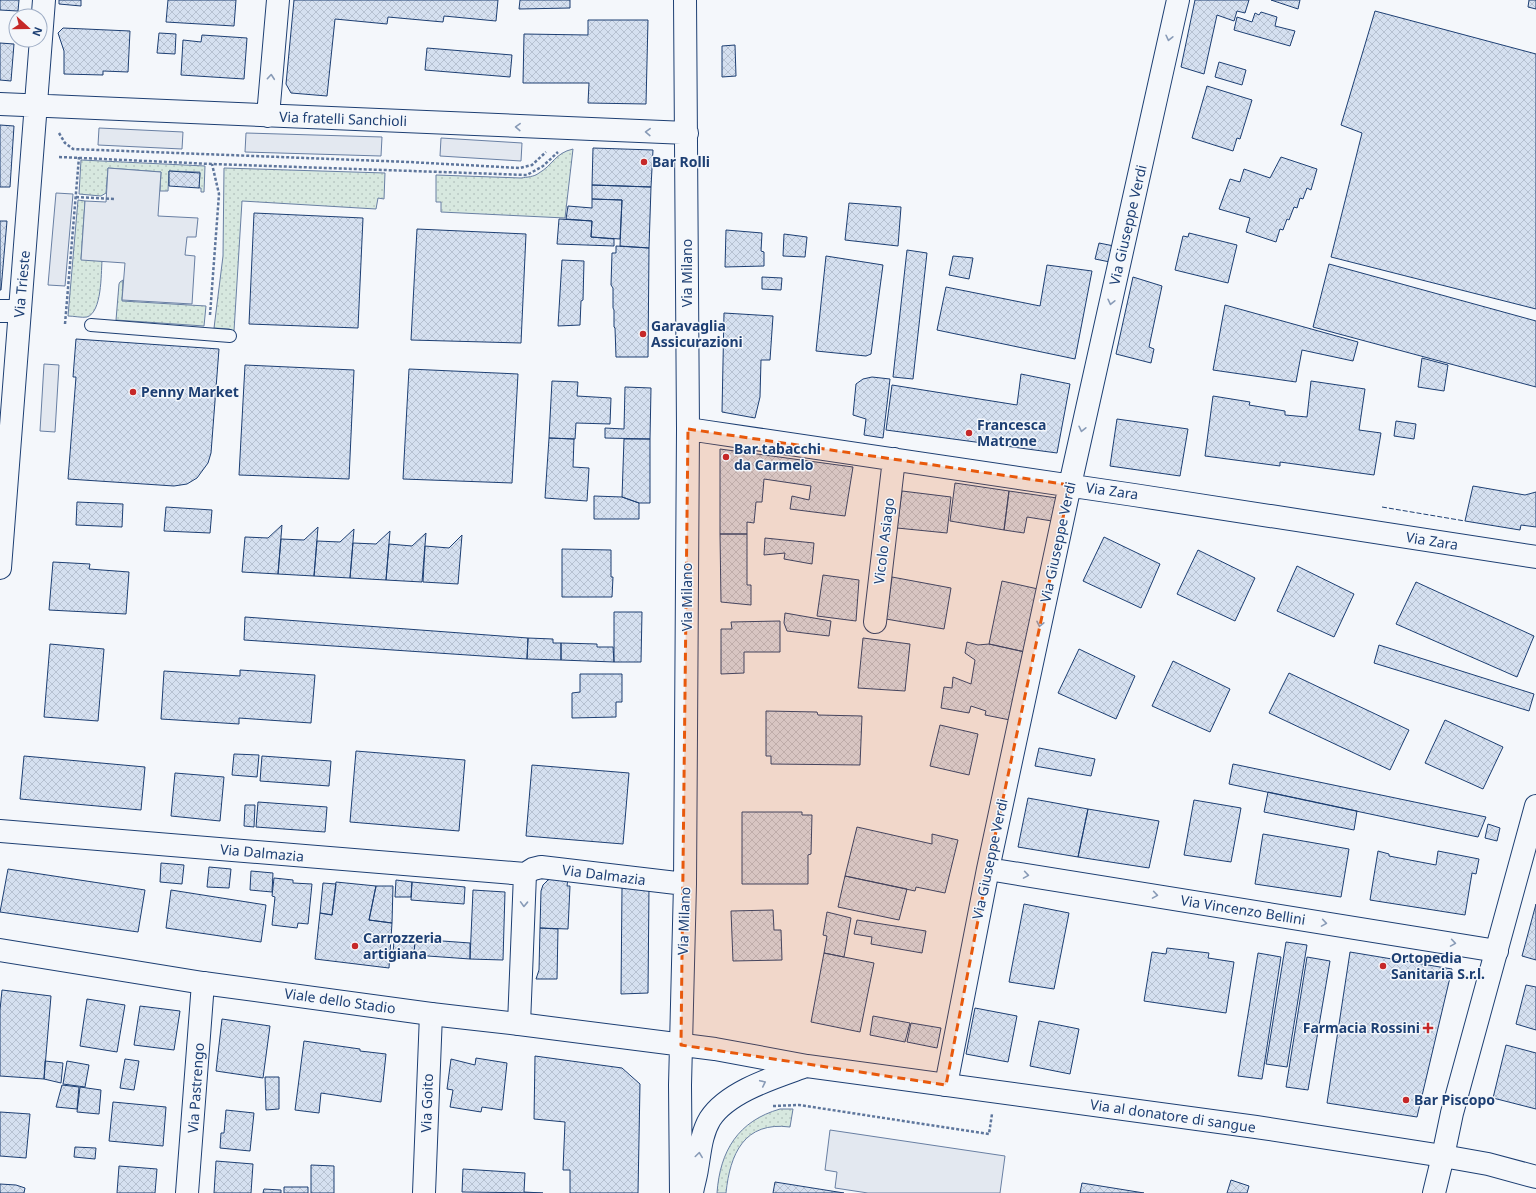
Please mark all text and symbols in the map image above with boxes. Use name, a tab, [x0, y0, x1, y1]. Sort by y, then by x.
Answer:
north arrow	[8, 8, 48, 48]
text: N	[29, 25, 46, 39]
one-way arrow	[1166, 35, 1174, 41]
one-way arrow	[267, 74, 276, 80]
street label: Via fratelli Sanchioli	[279, 107, 407, 130]
one-way arrow	[515, 122, 521, 131]
one-way arrow	[645, 127, 651, 136]
place label: Bar Rolli	[652, 152, 710, 171]
marker: Bar Rolli	[639, 157, 649, 167]
street label: Via Giuseppe Verdi	[1104, 163, 1151, 287]
street label: Via Milano	[677, 239, 696, 307]
street label: Via Trieste	[9, 249, 34, 318]
one-way arrow	[1107, 298, 1115, 305]
place label: Garavaglia Assicurazioni	[651, 316, 743, 351]
marker: Garavaglia Assicurazioni	[638, 329, 648, 339]
place label: Penny Market	[141, 382, 239, 401]
marker: Penny Market	[128, 387, 138, 397]
place label: Francesca Matrone	[977, 415, 1046, 450]
one-way arrow	[1079, 425, 1087, 432]
marker: Francesca Matrone	[964, 428, 974, 438]
place label: Bar tabacchi da Carmelo	[734, 439, 821, 474]
marker: Bar tabacchi da Carmelo	[721, 452, 731, 462]
street label: Via Zara	[1085, 477, 1140, 504]
street label: Via Giuseppe Verdi	[1035, 480, 1080, 604]
street label: Vicolo Asiago	[869, 497, 898, 585]
street label: Via Zara	[1405, 527, 1460, 554]
street label: Via Milano	[677, 563, 696, 631]
one-way arrow	[1036, 621, 1045, 627]
street label: Via Giuseppe Verdi	[967, 797, 1012, 921]
street label: Via Dalmazia	[219, 839, 305, 866]
street label: Via Dalmazia	[561, 860, 647, 889]
one-way arrow	[1023, 870, 1029, 879]
street label: Via Milano	[673, 886, 694, 955]
street label: Via Vincenzo Bellini	[1179, 890, 1307, 929]
one-way arrow	[1151, 891, 1158, 899]
one-way arrow	[519, 901, 528, 907]
one-way arrow	[1321, 918, 1327, 927]
place label: Carrozzeria artigiana	[363, 928, 442, 963]
one-way arrow	[1450, 938, 1456, 947]
marker: Carrozzeria artigiana	[350, 941, 360, 951]
place label: Ortopedia Sanitaria S.r.l.	[1391, 948, 1485, 983]
marker: Ortopedia Sanitaria S.r.l.	[1378, 961, 1388, 971]
street label: Viale dello Stadio	[283, 983, 397, 1018]
place label: Farmacia Rossini	[1303, 1018, 1420, 1037]
marker: Farmacia Rossini	[1423, 1023, 1433, 1033]
street label: Via Pastrengo	[183, 1042, 208, 1134]
street label: Via Goito	[416, 1073, 437, 1133]
one-way arrow	[758, 1080, 766, 1088]
place label: Bar Piscopo	[1414, 1090, 1495, 1109]
street label: Via al donatore di sangue	[1089, 1094, 1257, 1137]
marker: Bar Piscopo	[1401, 1095, 1411, 1105]
one-way arrow	[694, 1152, 703, 1158]

